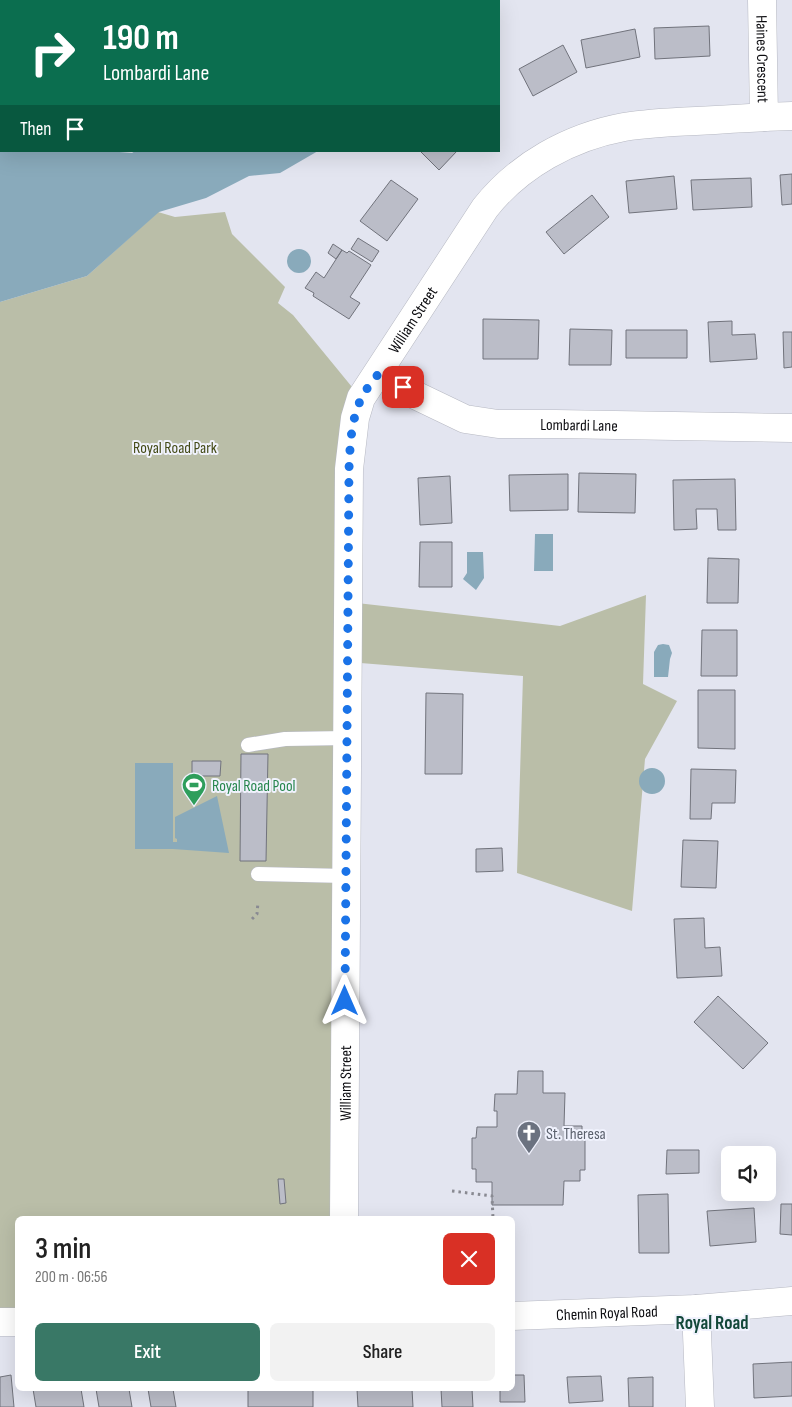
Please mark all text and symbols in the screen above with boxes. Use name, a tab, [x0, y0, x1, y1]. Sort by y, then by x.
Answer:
street label: Haines Crescent	[751, 15, 772, 103]
text: 190 m	[103, 17, 179, 60]
icon: right	[20, 20, 85, 85]
text: Lombardi Lane	[103, 60, 209, 87]
icon: arrive	[61, 115, 89, 143]
text: Then	[20, 118, 51, 141]
street label: William Street	[385, 283, 442, 357]
pin	[382, 366, 424, 408]
icon: arrive	[389, 373, 417, 401]
street label: Lombardi Lane	[540, 416, 618, 436]
park label: Royal Road Park	[133, 439, 217, 458]
sports icon: Royal Road Pool	[181, 772, 207, 806]
place label: Royal Road Pool	[212, 777, 296, 796]
position arrow	[318, 974, 370, 1026]
street label: William Street	[337, 1045, 356, 1121]
church icon: St. Theresa	[516, 1120, 542, 1154]
place label: St. Theresa	[546, 1125, 606, 1144]
map controls	[721, 1146, 776, 1201]
button: sound	[721, 1146, 776, 1201]
text: 3 min	[35, 1231, 91, 1267]
button: close	[443, 1233, 495, 1285]
text: 200 m · 06:56	[35, 1268, 108, 1287]
street label: Chemin Royal Road	[556, 1302, 658, 1325]
district label: Royal Road	[676, 1312, 748, 1335]
button: Exit	[35, 1323, 260, 1381]
button: Share	[270, 1323, 495, 1381]

